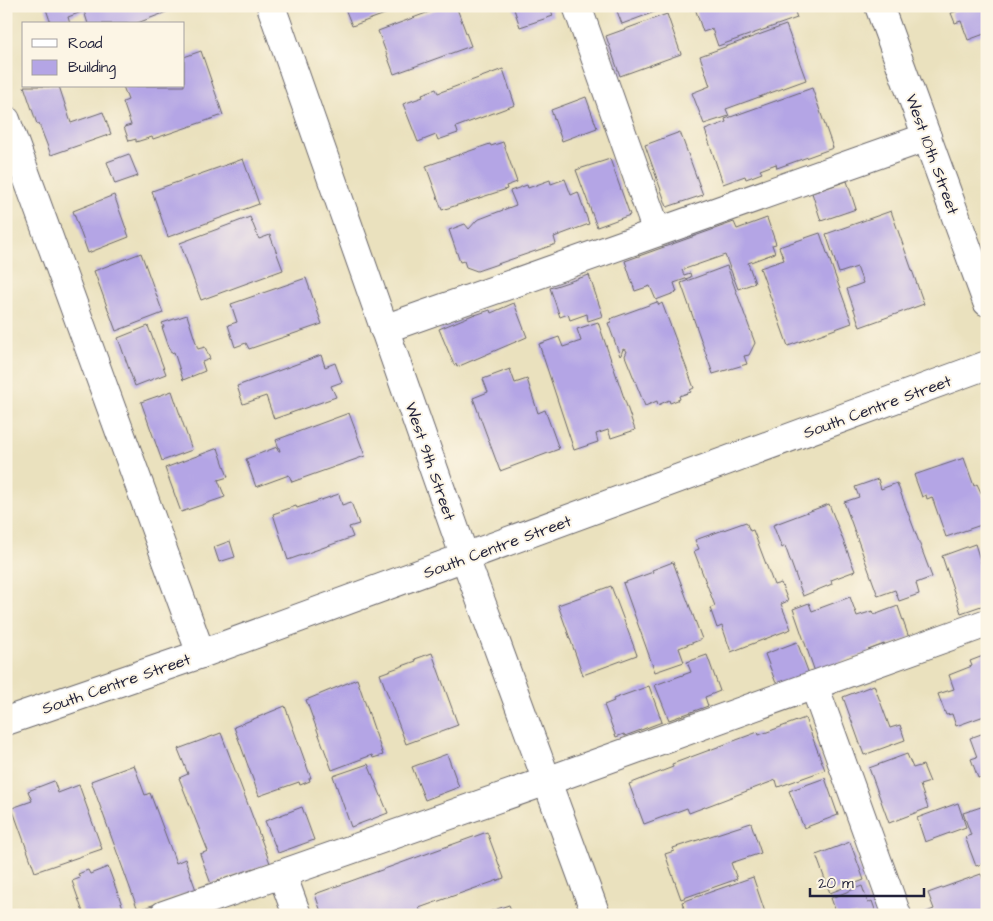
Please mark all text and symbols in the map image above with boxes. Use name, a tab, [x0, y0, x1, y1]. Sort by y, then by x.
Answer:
legend	[22, 22, 185, 88]
text: Road	[68, 33, 103, 54]
text: Building	[68, 57, 116, 79]
street label: West 10th Street	[900, 91, 964, 218]
street label: South Centre Street	[800, 370, 955, 444]
street label: West 9th Street	[399, 399, 461, 524]
street label: South Centre Street	[420, 510, 575, 584]
street label: South Centre Street	[39, 648, 194, 720]
scale bar	[810, 866, 924, 898]
text: 20 m	[818, 873, 854, 894]

